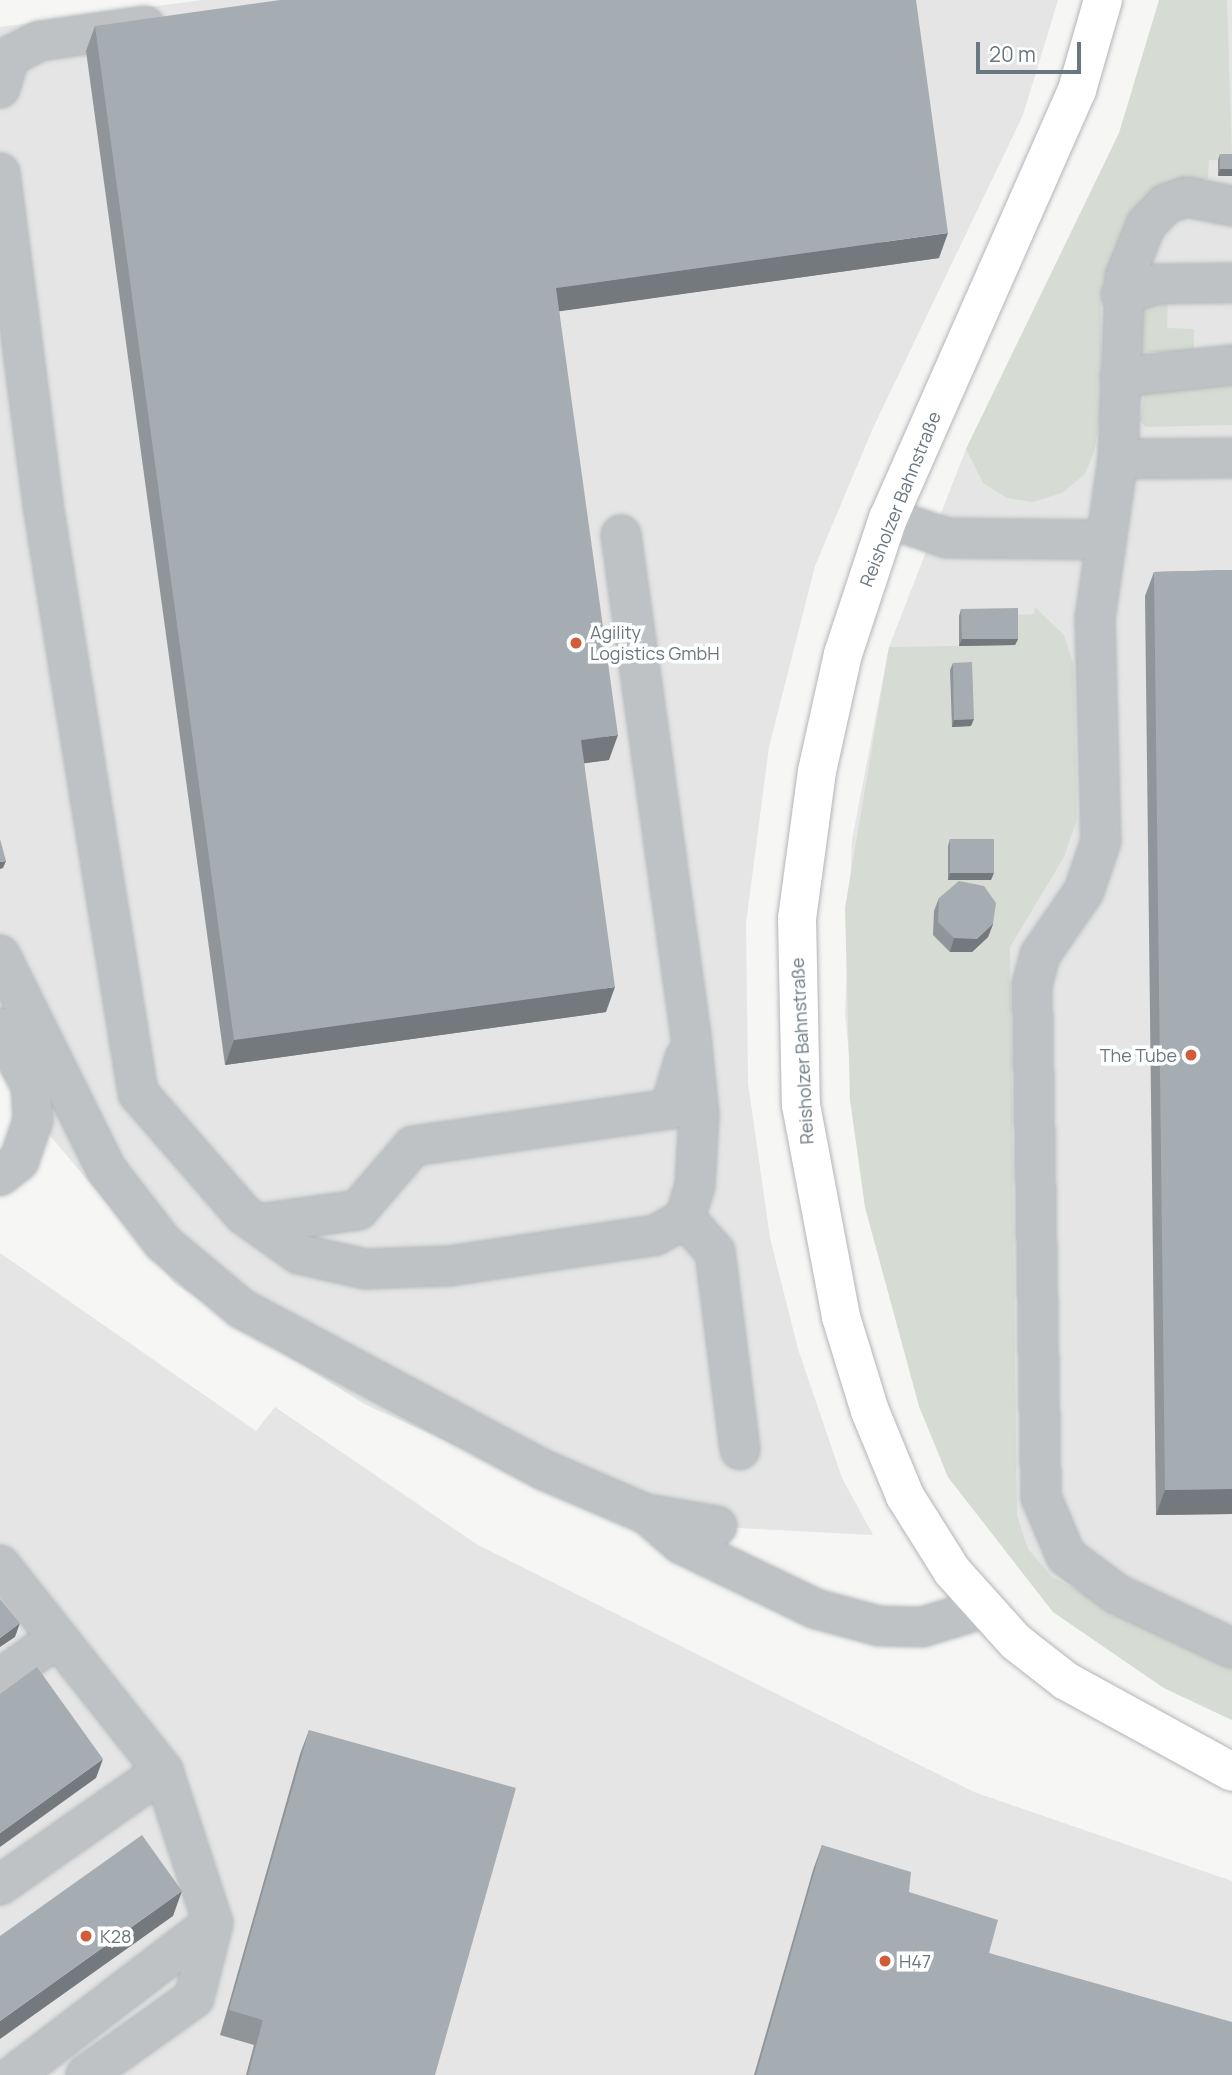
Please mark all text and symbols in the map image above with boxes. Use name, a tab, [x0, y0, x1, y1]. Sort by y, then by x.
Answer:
scale bar	[980, 28, 1085, 72]
text: 20 m	[989, 40, 1036, 68]
street label: Reisholzer Bahnstraße	[855, 408, 945, 590]
place label: Agility Logistics GmbH	[590, 622, 720, 664]
marker: Agility Logistics GmbH	[568, 635, 584, 651]
street label: Reisholzer Bahnstraße	[786, 957, 818, 1145]
place label: The Tube	[1100, 1044, 1177, 1066]
marker: The Tube	[1183, 1047, 1199, 1063]
place label: K28	[100, 1925, 131, 1947]
marker: K28	[78, 1928, 94, 1944]
place label: H47	[899, 1950, 931, 1972]
marker: H47	[877, 1953, 893, 1969]

